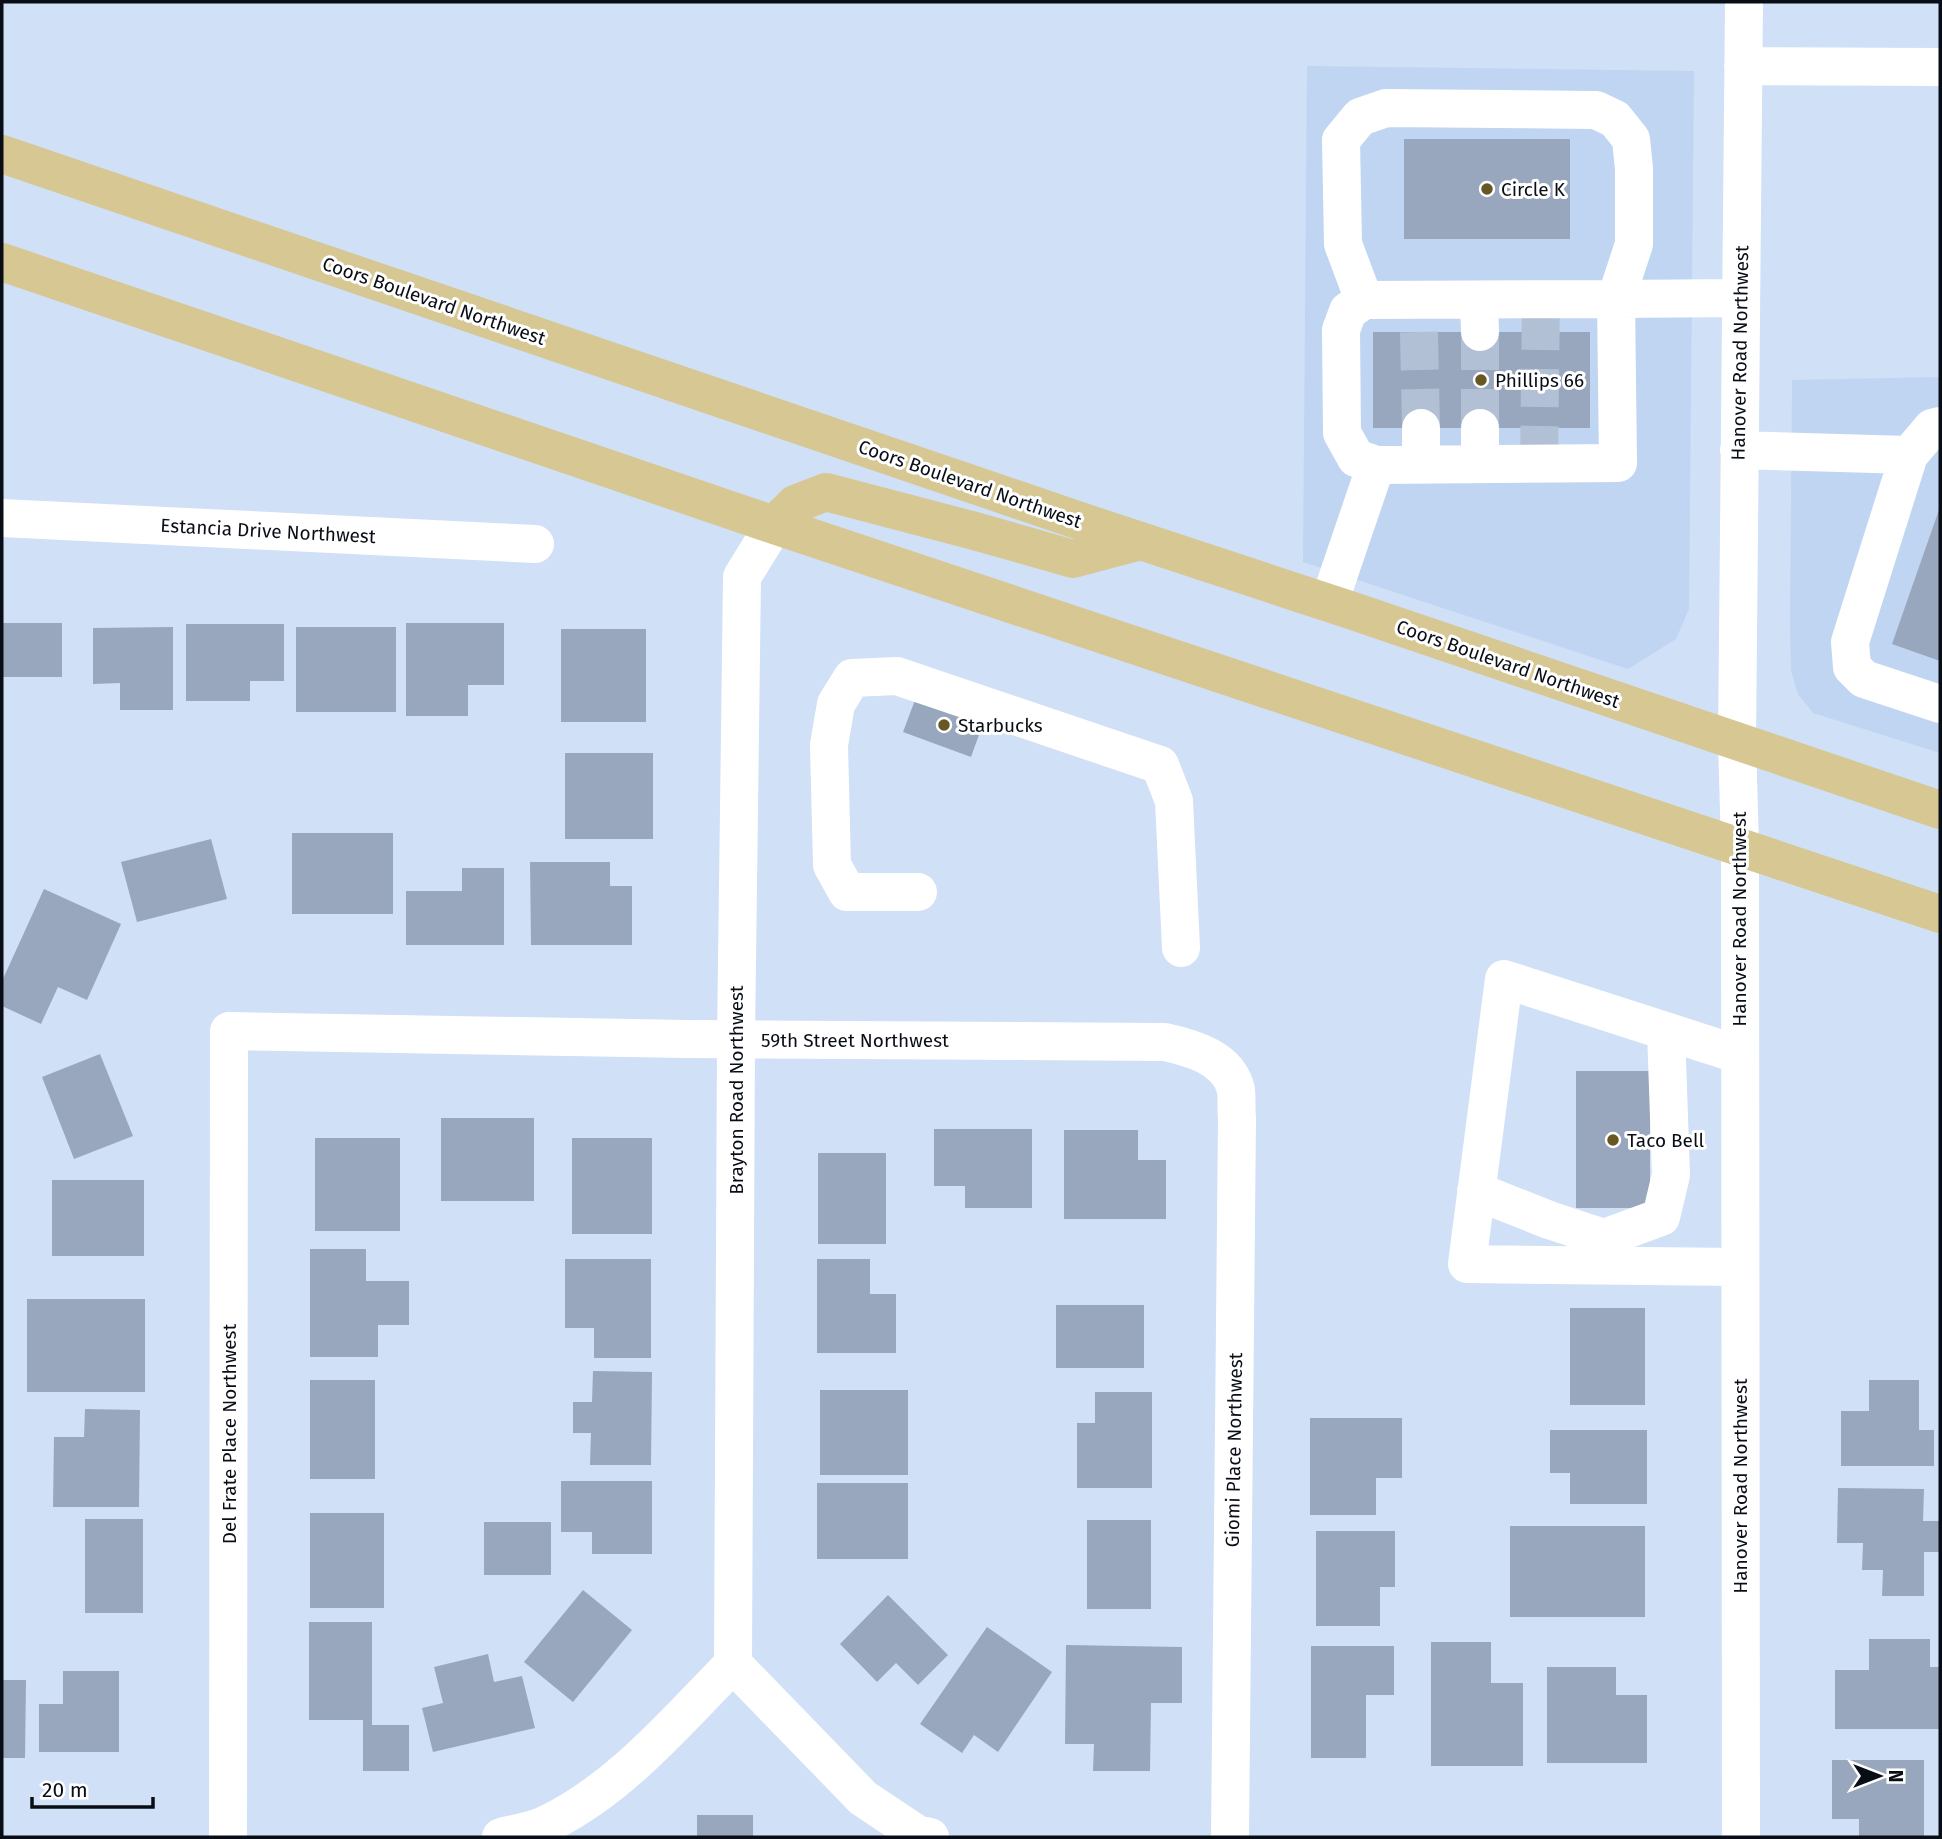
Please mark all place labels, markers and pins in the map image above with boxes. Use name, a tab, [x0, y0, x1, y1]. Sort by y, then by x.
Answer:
place label: Circle K	[1501, 178, 1566, 201]
marker: Circle K	[1479, 181, 1495, 197]
place label: Phillips 66	[1495, 369, 1584, 392]
marker: Phillips 66	[1473, 372, 1489, 388]
place label: Starbucks	[958, 714, 1043, 737]
marker: Starbucks	[936, 717, 952, 733]
place label: Taco Bell	[1627, 1129, 1705, 1152]
marker: Taco Bell	[1605, 1132, 1621, 1148]

